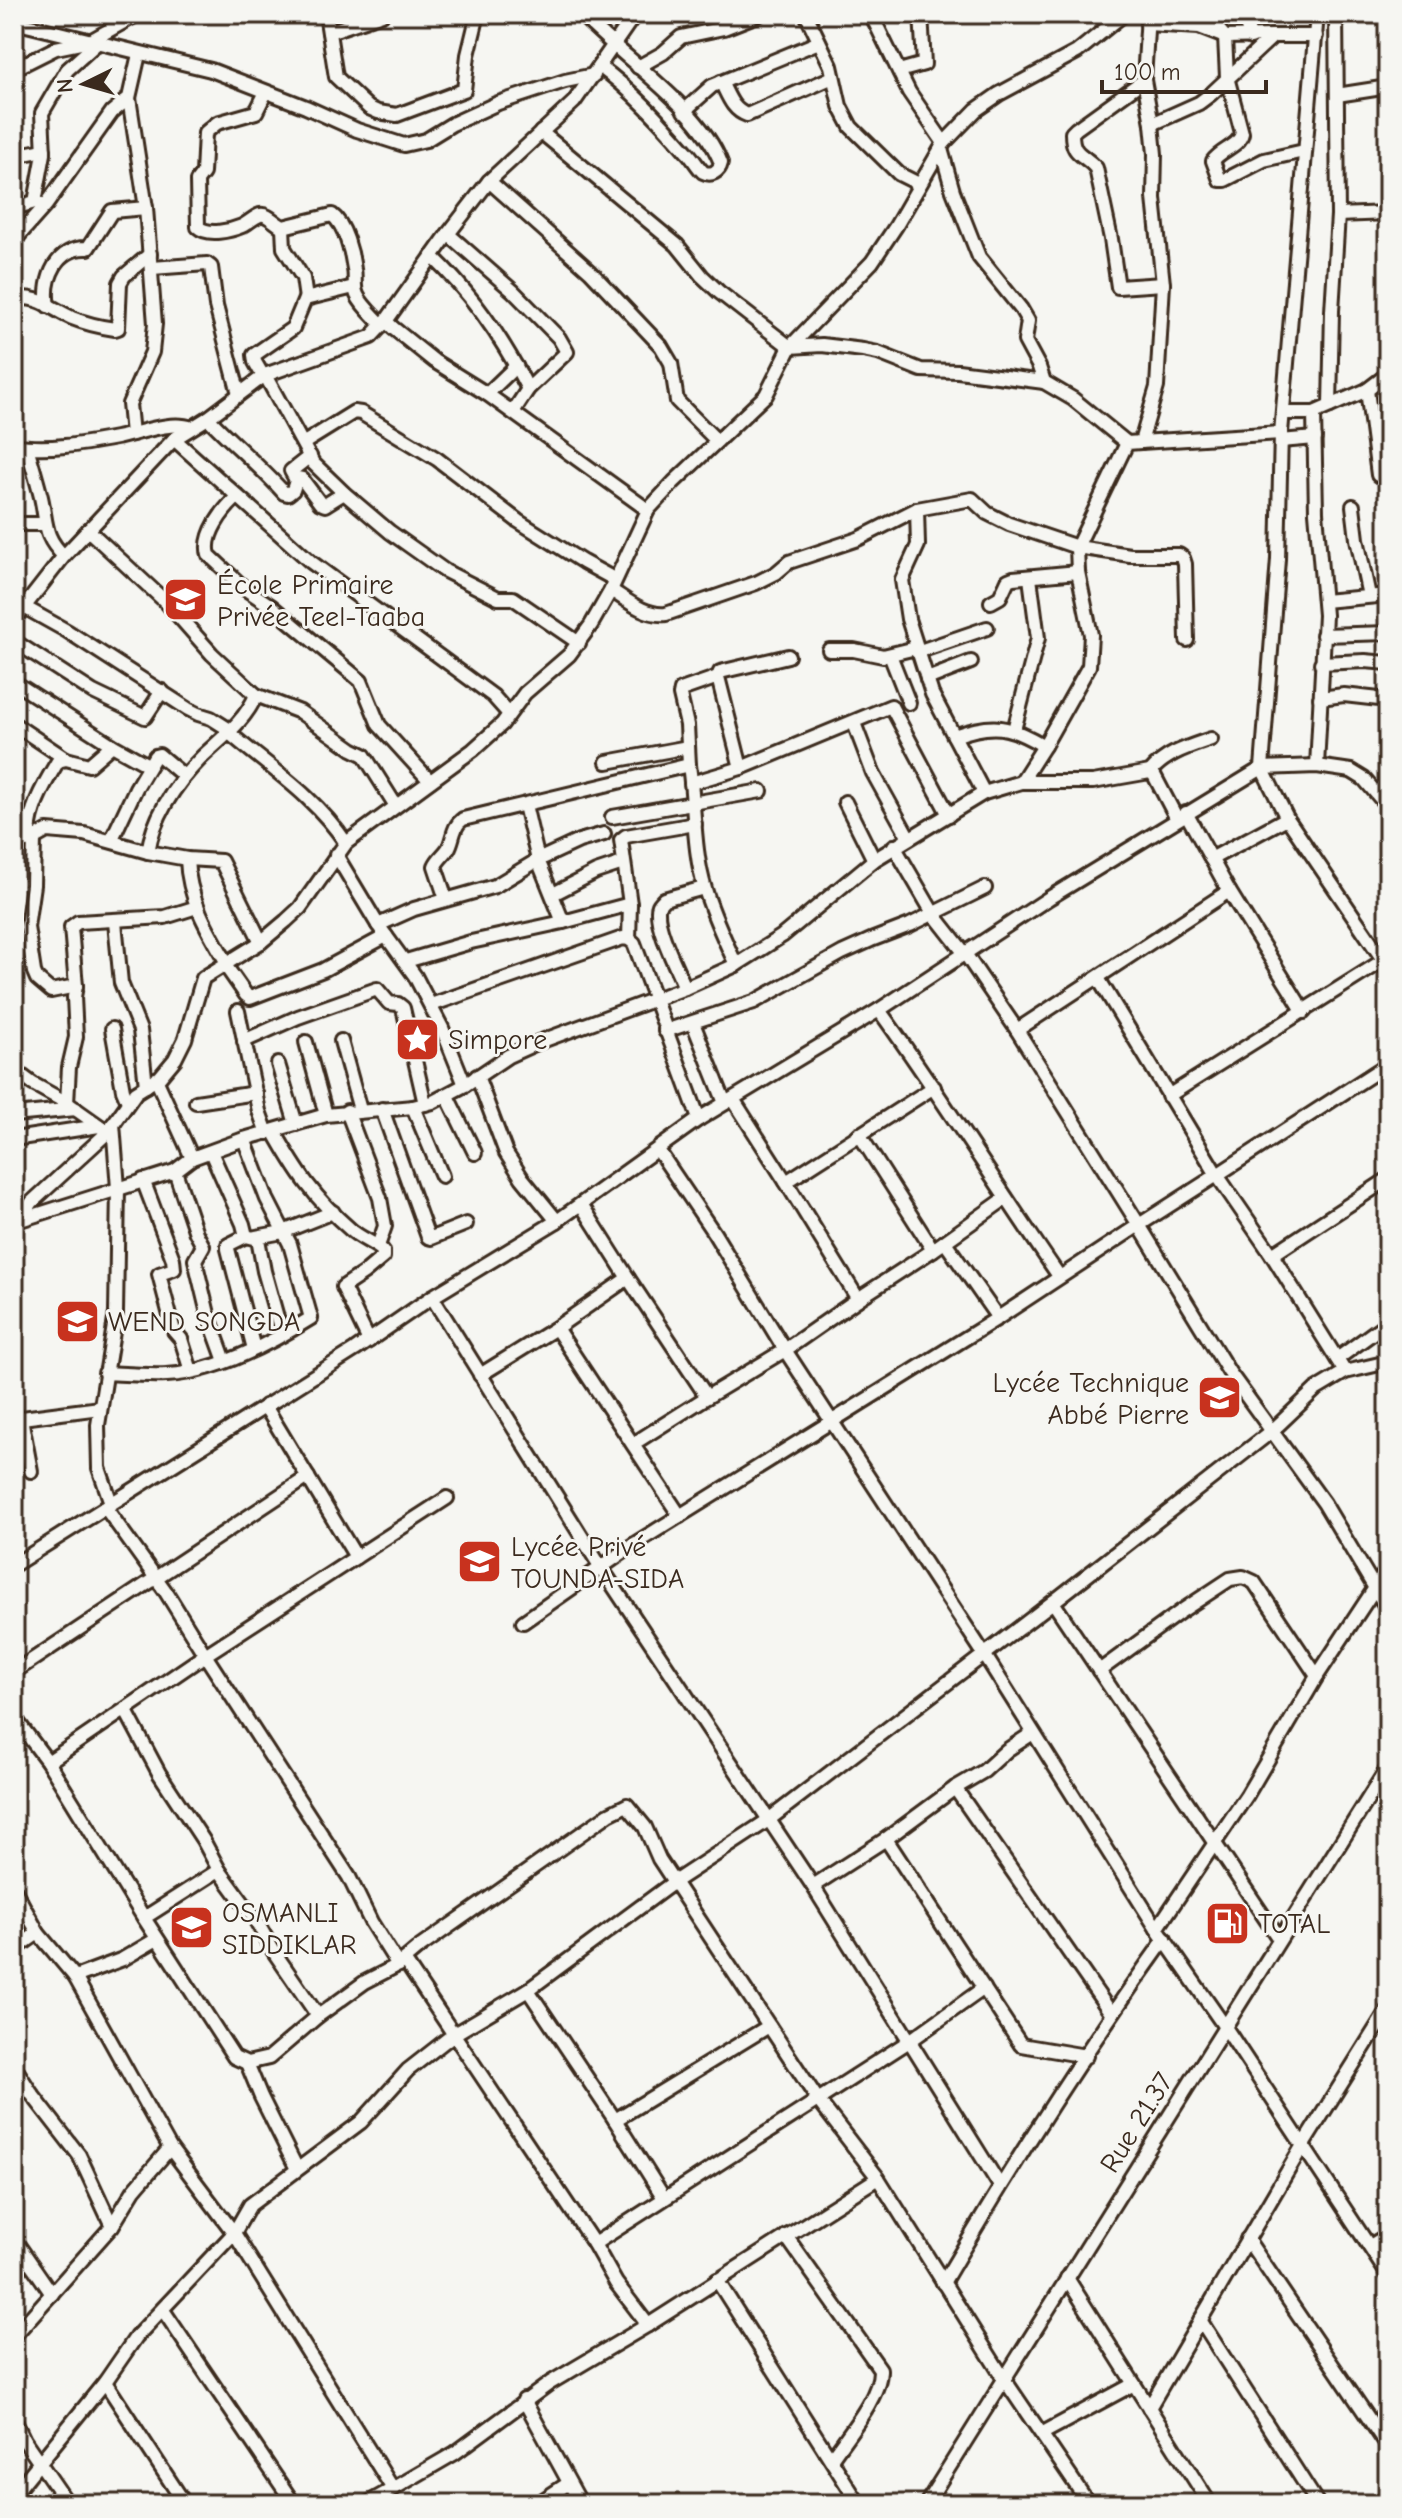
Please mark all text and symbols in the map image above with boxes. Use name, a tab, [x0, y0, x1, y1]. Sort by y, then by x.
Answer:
north arrow	[44, 44, 124, 124]
scale bar	[1102, 44, 1266, 94]
text: 100 m	[1114, 58, 1181, 86]
text: N	[51, 77, 79, 94]
place label: École Primaire Privée Teel-Taaba	[217, 568, 425, 633]
school or university icon: École Primaire Privée Teel-Taaba	[162, 576, 210, 624]
place icon: Simpore	[393, 1015, 441, 1063]
place label: Simpore	[448, 1024, 547, 1056]
school or university icon: WEND SONGDA	[53, 1297, 101, 1345]
place label: WEND SONGDA	[108, 1306, 300, 1338]
place label: Lycée Technique Abbé Pierre	[992, 1367, 1189, 1431]
school or university icon: Lycée Technique Abbé Pierre	[1196, 1374, 1244, 1422]
place label: Lycée Privé TOUNDA-SIDA	[511, 1531, 684, 1595]
school or university icon: Lycée Privé TOUNDA-SIDA	[456, 1538, 504, 1586]
place label: OSMANLI SIDDIKLAR	[222, 1897, 356, 1961]
fuel station icon: TOTAL	[1203, 1899, 1251, 1947]
school or university icon: OSMANLI SIDDIKLAR	[167, 1904, 215, 1952]
place label: TOTAL	[1258, 1908, 1330, 1940]
street label: Rue 21.37	[1094, 2067, 1180, 2178]

